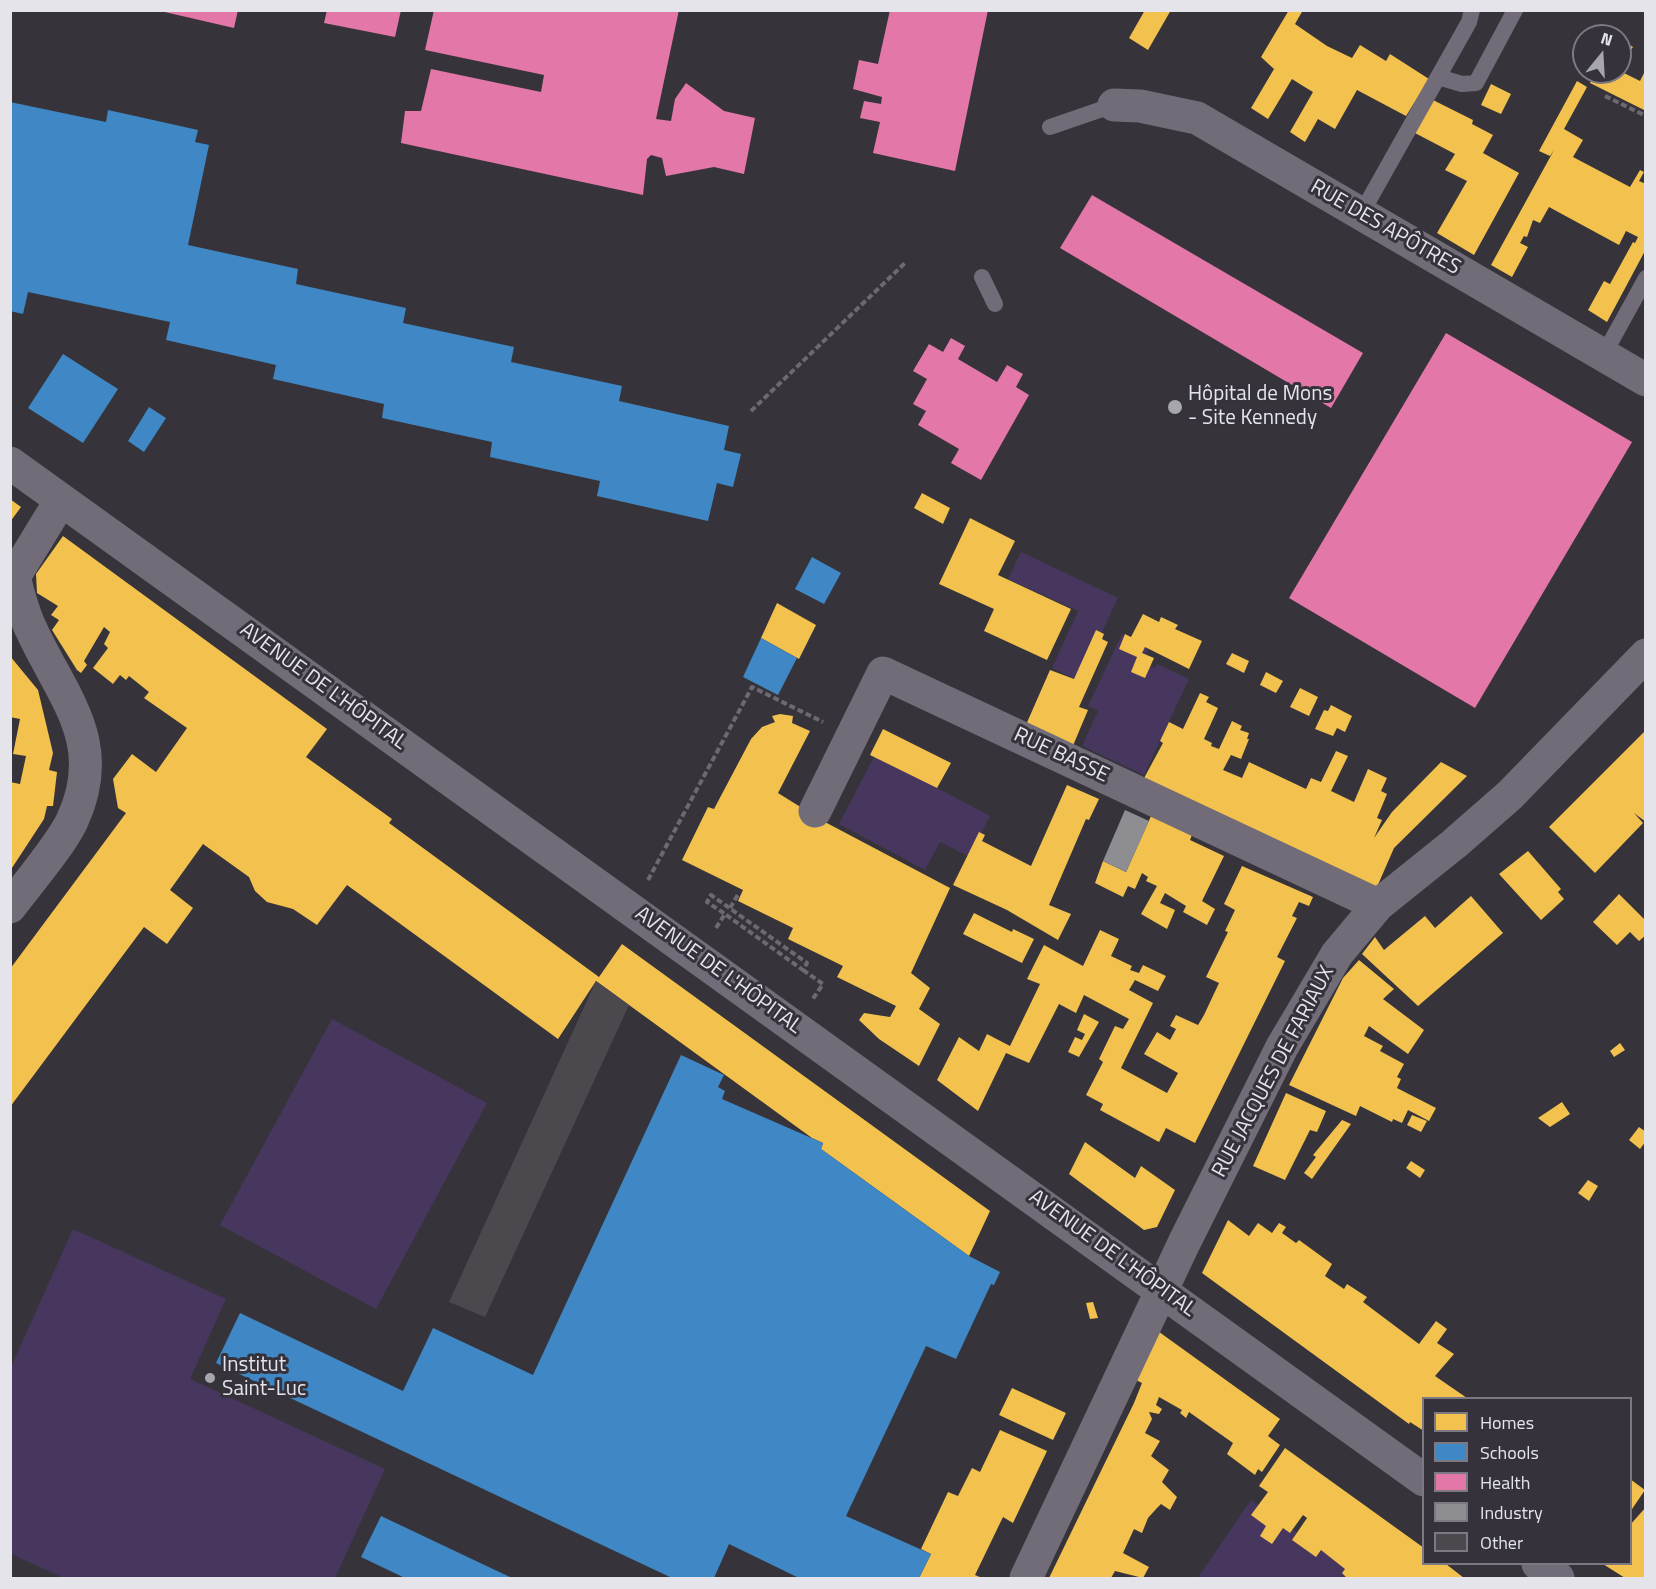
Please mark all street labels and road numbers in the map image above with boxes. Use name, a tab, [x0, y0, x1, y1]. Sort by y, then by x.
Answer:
street label: RUE DES APÔTRES	[1305, 175, 1465, 281]
street label: AVENUE DE L'HÔPITAL	[235, 618, 411, 756]
street label: RUE BASSE	[1009, 723, 1113, 789]
street label: AVENUE DE L'HÔPITAL	[630, 902, 806, 1040]
street label: RUE JACQUES DE FARIAUX	[1208, 962, 1340, 1182]
street label: AVENUE DE L'HÔPITAL	[1024, 1185, 1200, 1323]

